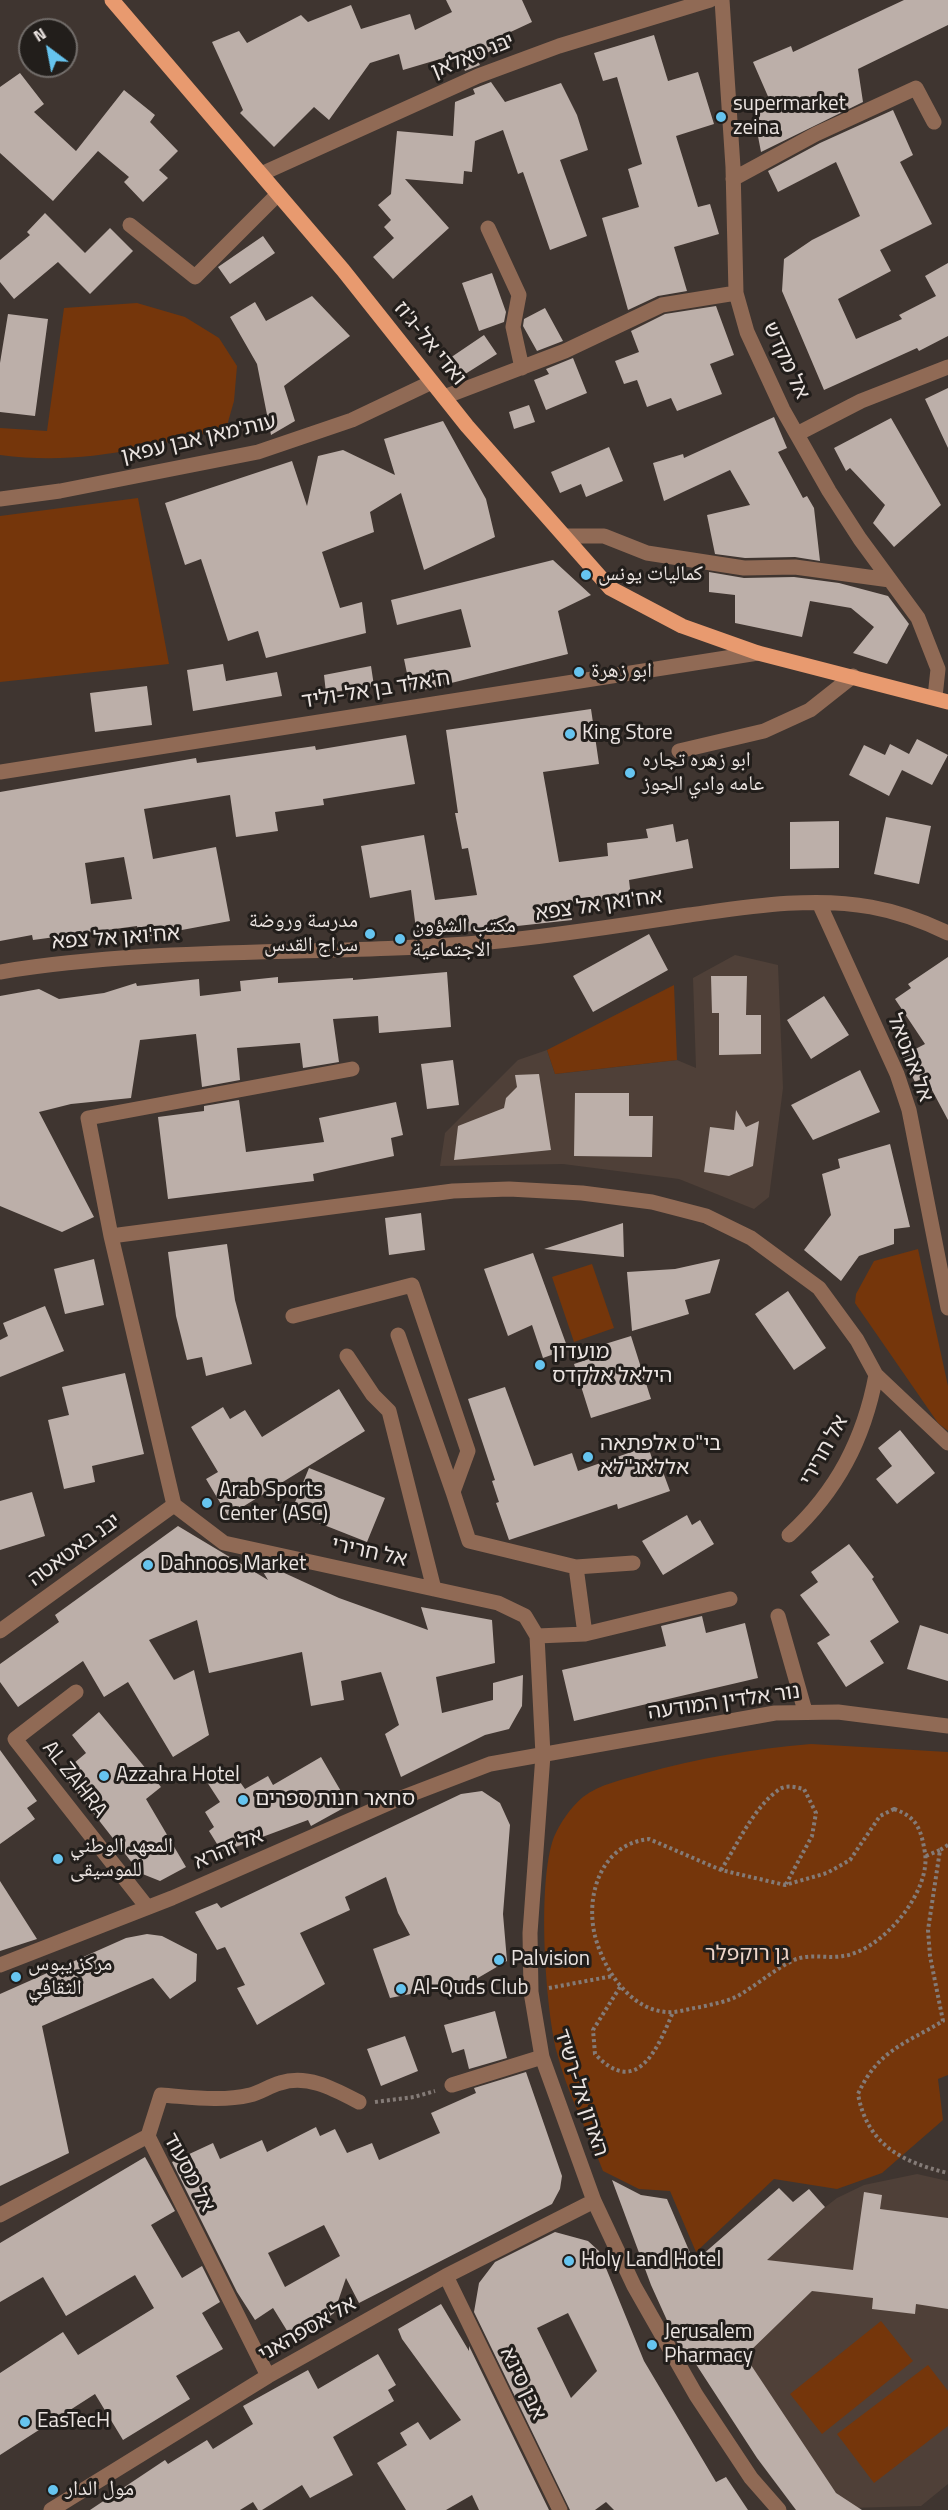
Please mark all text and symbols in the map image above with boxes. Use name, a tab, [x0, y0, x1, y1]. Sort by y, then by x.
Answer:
north arrow	[18, 18, 78, 78]
text: N	[28, 21, 51, 48]
street label: יבנ טאלאן	[428, 29, 518, 85]
place label: supermarket zeina	[733, 92, 846, 142]
marker: supermarket zeina	[714, 110, 728, 124]
street label: ואדי אל-ג'וז	[388, 297, 470, 391]
street label: אל מקדש	[756, 318, 814, 404]
street label: עות'מאן אבן עפאן	[119, 410, 279, 470]
place label: كماليات يونس	[598, 562, 703, 588]
marker: كماليات يونس	[579, 568, 593, 582]
place label: ابو زهرة	[591, 659, 652, 685]
marker: ابو زهرة	[572, 665, 586, 679]
street label: ח'אלד בן אל-וליד	[300, 667, 452, 715]
place label: King Store	[582, 721, 673, 747]
marker: King Store	[563, 727, 577, 741]
place label: ابو زهره تجاره عامه وادي الجوز	[642, 748, 764, 798]
marker: ابو زهره تجاره عامه وادي الجوز	[623, 766, 637, 780]
street label: אח'ואן אל צפא	[534, 885, 664, 927]
place label: مدرسة وروضة سراج القدس	[249, 909, 358, 959]
place label: مكتب الشؤون الاجتماعية	[412, 914, 516, 964]
street label: אח'ואן אל צפא	[51, 922, 181, 956]
marker: مدرسة وروضة سراج القدس	[363, 927, 377, 941]
marker: مكتب الشؤون الاجتماعية	[393, 932, 407, 946]
street label: אל אהטאל	[881, 1010, 937, 1106]
place label: מועדון הילאל אלקדס	[552, 1340, 673, 1390]
marker: מועדון הילאל אלקדס	[533, 1358, 547, 1372]
street label: אל חרירי	[795, 1411, 855, 1491]
place label: בי"ס אלפתאה אללאג''לא	[600, 1432, 721, 1482]
marker: בי"ס אלפתאה אללאג''לא	[581, 1450, 595, 1464]
place label: Arab Sports Center (ASC)	[219, 1478, 328, 1528]
marker: Arab Sports Center (ASC)	[200, 1496, 214, 1510]
street label: יבנ באטאטה	[24, 1509, 126, 1593]
street label: אל חרירי	[329, 1533, 409, 1573]
place label: Dahnoos Market	[160, 1552, 306, 1578]
marker: Dahnoos Market	[141, 1558, 155, 1572]
street label: נור אלדין המודעה	[646, 1680, 802, 1726]
street label: AL ZAHRA	[36, 1737, 112, 1823]
place label: Azzahra Hotel	[116, 1763, 240, 1789]
marker: Azzahra Hotel	[97, 1769, 111, 1783]
place label: סחאר חנות ספרים	[255, 1787, 415, 1813]
marker: סחאר חנות ספרים	[236, 1793, 250, 1807]
street label: אל זהרא	[190, 1824, 268, 1876]
place label: المعهد الوطني للموسيقى	[70, 1834, 173, 1884]
marker: المعهد الوطني للموسيقى	[51, 1852, 65, 1866]
park label: גן רוקפלר	[705, 1942, 789, 1968]
place label: Palvision	[511, 1947, 590, 1973]
place label: مركز يبوس الثقافي	[28, 1952, 112, 2002]
marker: Palvision	[492, 1953, 506, 1967]
marker: مركز يبوس الثقافي	[9, 1970, 23, 1984]
place label: Al-Quds Club	[413, 1976, 529, 2002]
marker: Al-Quds Club	[394, 1982, 408, 1996]
street label: הארון אל-רשיד	[548, 2026, 612, 2160]
street label: אל מסעוד	[157, 2129, 219, 2217]
place label: Holy Land Hotel	[581, 2248, 721, 2274]
marker: Holy Land Hotel	[562, 2254, 576, 2268]
street label: אל אספהאני	[255, 2292, 361, 2368]
place label: Jerusalem Pharmacy	[664, 2320, 753, 2370]
marker: Jerusalem Pharmacy	[645, 2338, 659, 2352]
street label: אבן סינא	[494, 2344, 550, 2424]
place label: EasTecH	[37, 2409, 110, 2435]
marker: EasTecH	[18, 2415, 32, 2429]
place label: مول الدار	[65, 2477, 134, 2503]
marker: مول الدار	[46, 2483, 60, 2497]

